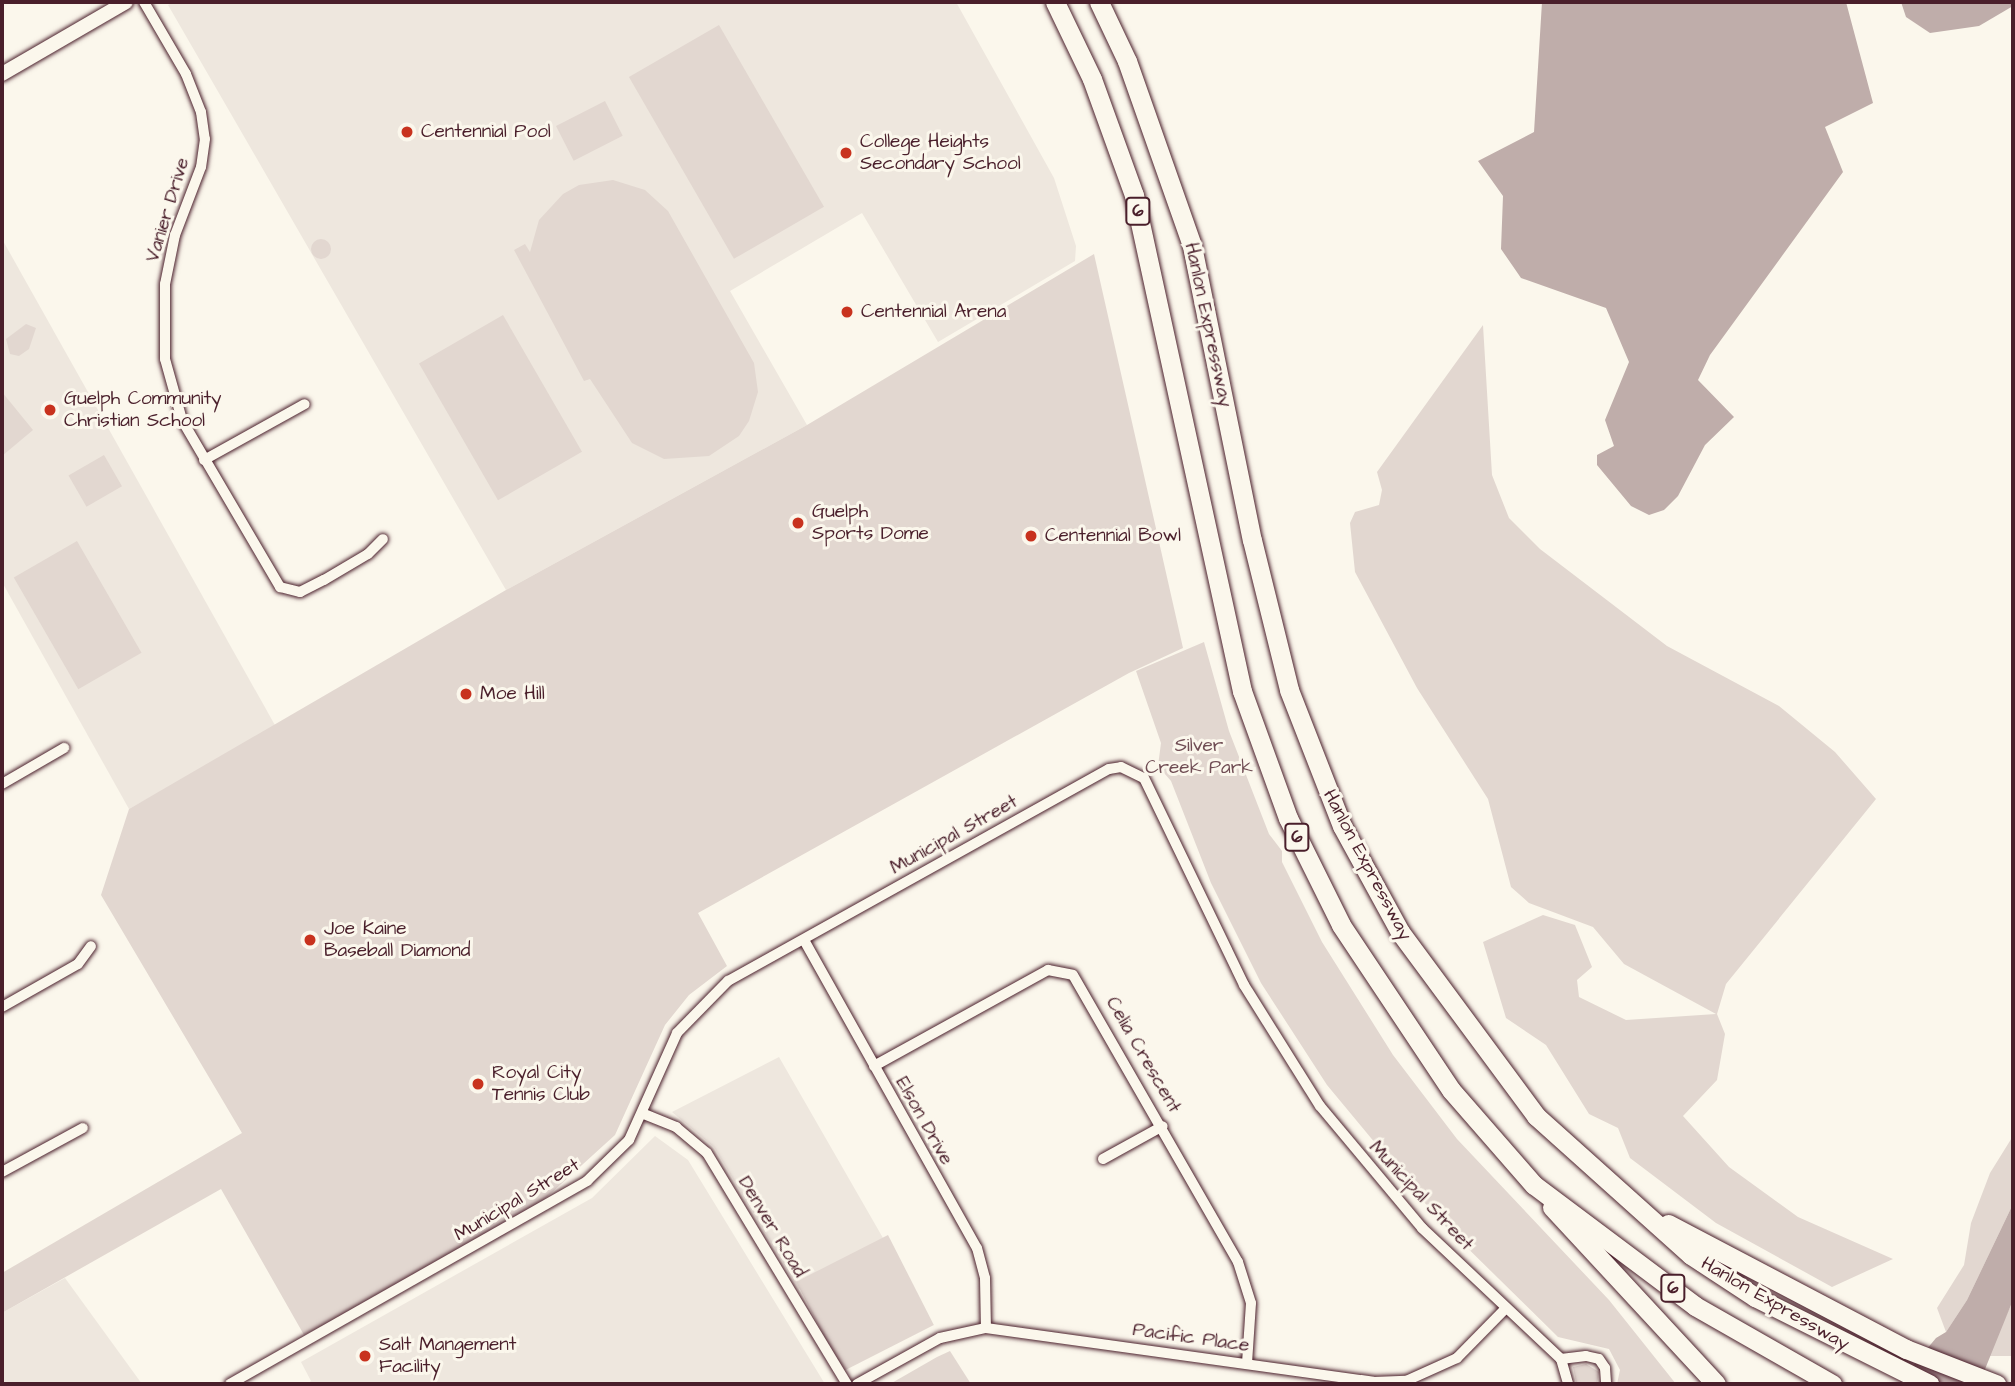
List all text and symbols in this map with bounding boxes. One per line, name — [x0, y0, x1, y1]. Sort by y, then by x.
place label: Centennial Pool — [421, 121, 551, 143]
marker: Centennial Pool — [399, 124, 415, 140]
place label: College Heights Secondary School — [860, 131, 1021, 175]
marker: College Heights Secondary School — [838, 145, 854, 161]
street label: Vanier Drive — [141, 155, 195, 265]
road number: 6 — [1124, 196, 1152, 226]
street label: Hanlon Expressway — [1179, 241, 1237, 409]
place label: Centennial Arena — [861, 301, 1006, 323]
marker: Centennial Arena — [839, 304, 855, 320]
place label: Guelph Community Christian School — [64, 388, 222, 432]
marker: Guelph Community Christian School — [42, 402, 58, 418]
place label: Guelph Sports Dome — [812, 501, 929, 545]
marker: Guelph Sports Dome — [790, 515, 806, 531]
place label: Centennial Bowl — [1045, 525, 1181, 547]
marker: Centennial Bowl — [1023, 528, 1039, 544]
place label: Moe Hill — [480, 683, 545, 705]
marker: Moe Hill — [458, 686, 474, 702]
park label: Silver Creek Park — [1145, 735, 1253, 779]
street label: Hanlon Expressway — [1318, 786, 1416, 944]
street label: Municipal Street — [886, 791, 1022, 879]
road number: 6 — [1283, 822, 1311, 852]
place label: Joe Kaine Baseball Diamond — [324, 918, 470, 962]
marker: Joe Kaine Baseball Diamond — [302, 932, 318, 948]
street label: Celia Crescent — [1101, 993, 1185, 1117]
place label: Royal City Tennis Club — [492, 1062, 590, 1106]
street label: Elson Drive — [890, 1073, 958, 1169]
marker: Royal City Tennis Club — [470, 1076, 486, 1092]
street label: Municipal Street — [1364, 1136, 1478, 1256]
street label: Municipal Street — [450, 1154, 584, 1246]
street label: Denver Road — [733, 1172, 811, 1282]
street label: Hanlon Expressway — [1697, 1252, 1853, 1356]
road number: 6 — [1659, 1274, 1687, 1302]
street label: Pacific Place — [1131, 1319, 1251, 1357]
place label: Salt Mangement Facility — [379, 1334, 516, 1378]
marker: Salt Mangement Facility — [357, 1348, 373, 1364]

